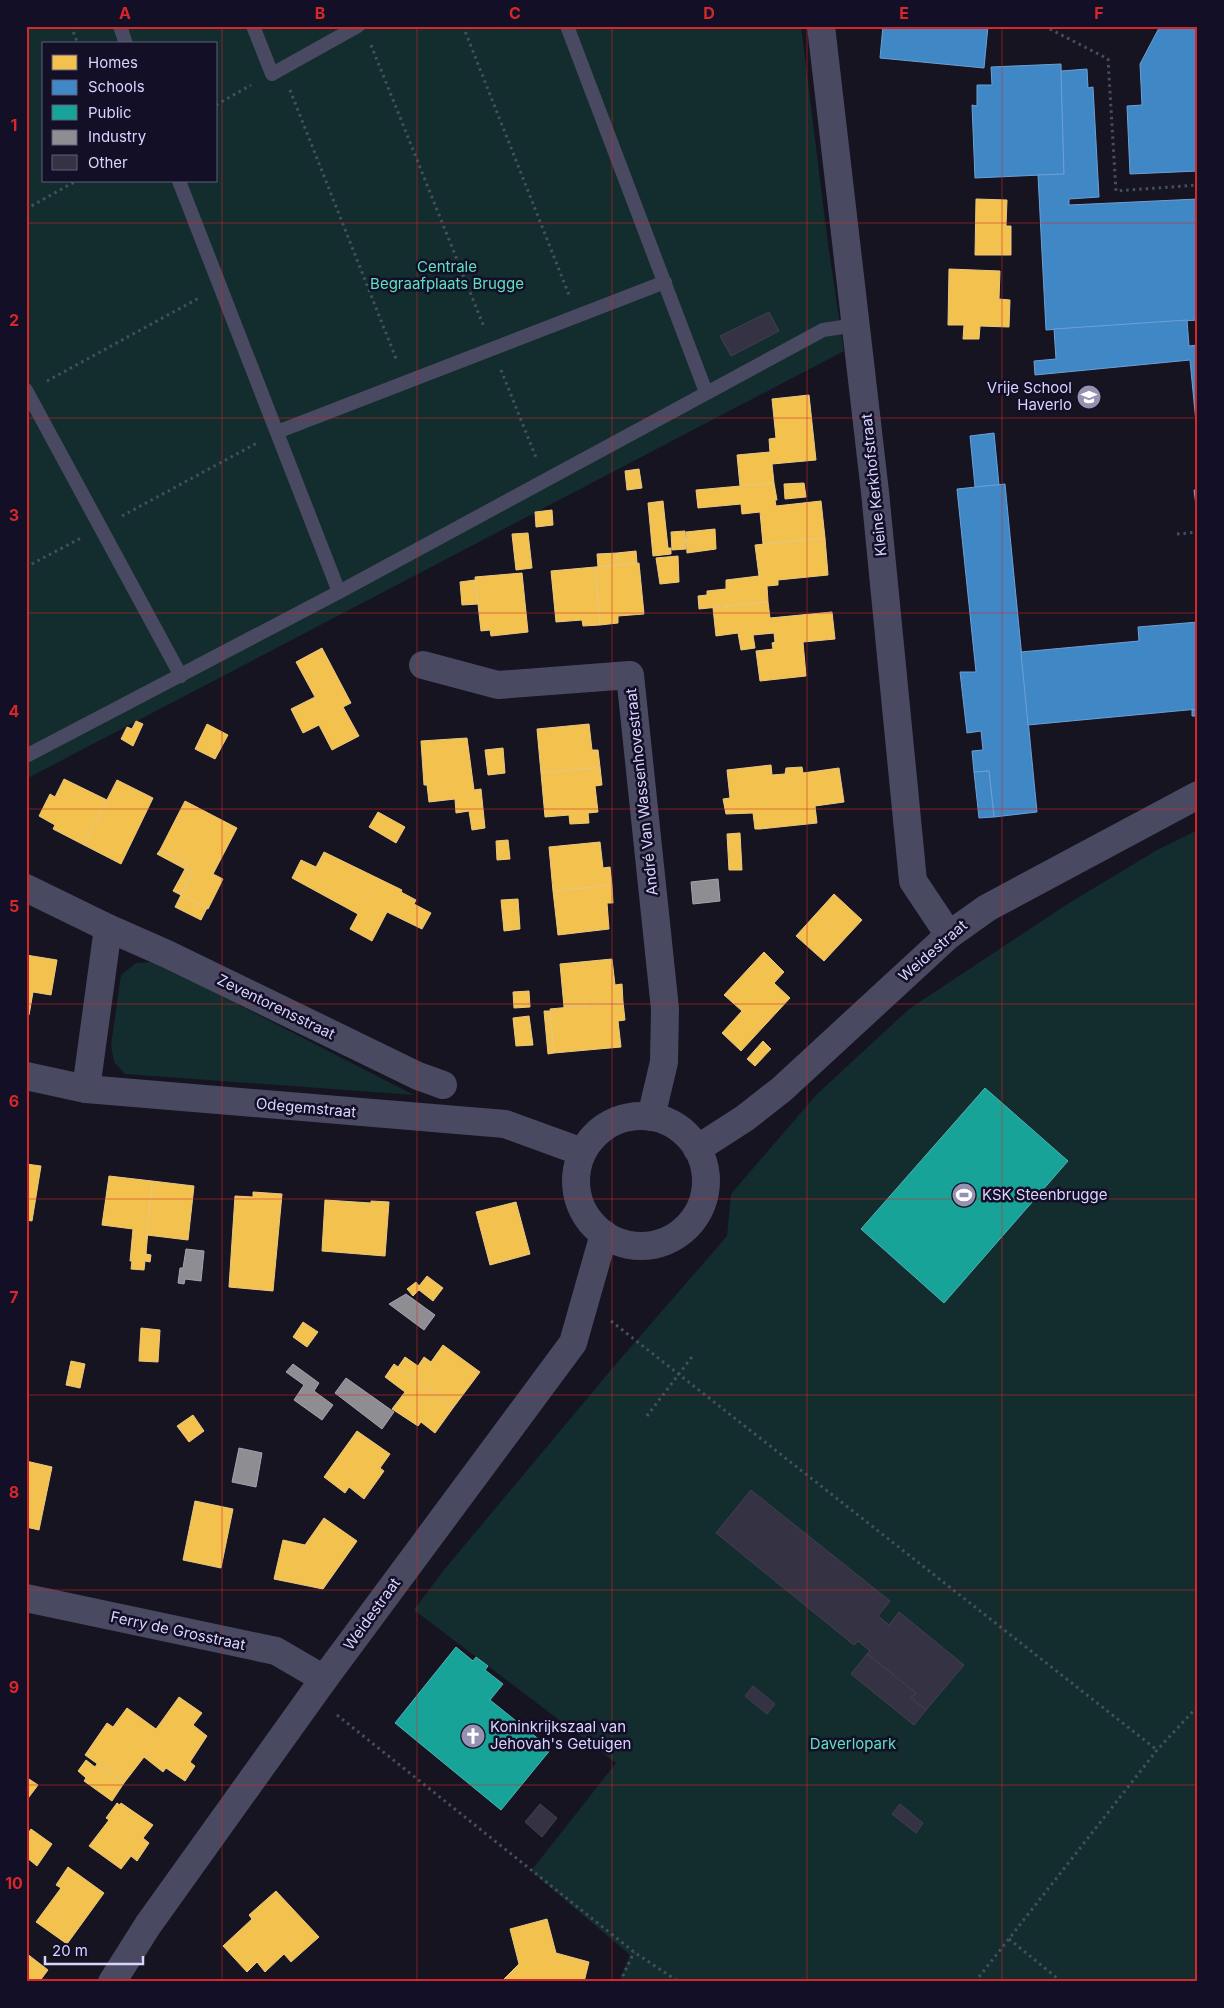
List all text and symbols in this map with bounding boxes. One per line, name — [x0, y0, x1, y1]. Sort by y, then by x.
text: A — [119, 3, 131, 23]
text: B — [315, 3, 325, 23]
text: C — [509, 3, 521, 23]
text: D — [703, 3, 715, 23]
text: E — [899, 3, 909, 23]
text: F — [1094, 3, 1104, 23]
legend — [42, 42, 218, 182]
text: Homes — [88, 53, 138, 72]
text: Schools — [88, 77, 145, 96]
text: Public — [88, 103, 131, 122]
text: 1 — [11, 115, 17, 135]
text: Industry — [88, 127, 147, 146]
text: Other — [88, 153, 128, 172]
park label: Centrale Begraafplaats Brugge — [370, 257, 524, 293]
text: 2 — [9, 310, 19, 330]
place label: Vrije School Haverlo — [987, 378, 1072, 414]
school or university icon: Vrije School Haverlo — [1076, 384, 1102, 410]
street label: Kleine Kerkhofstraat — [857, 413, 890, 557]
text: 3 — [9, 505, 19, 525]
street label: André Van Wassenhovestraat — [621, 687, 662, 897]
text: 4 — [9, 701, 20, 721]
text: 5 — [9, 896, 19, 916]
street label: Weidestraat — [895, 916, 971, 986]
street label: Zeventorensstraat — [214, 970, 338, 1043]
text: 6 — [9, 1091, 19, 1111]
street label: Odegemstraat — [255, 1094, 357, 1121]
sports icon: KSK Steenbrugge — [951, 1182, 977, 1208]
place label: KSK Steenbrugge — [982, 1185, 1107, 1204]
text: 7 — [9, 1287, 19, 1307]
text: 8 — [9, 1482, 19, 1502]
street label: Weidestraat — [339, 1574, 404, 1653]
street label: Ferry de Grosstraat — [109, 1607, 247, 1654]
text: 9 — [9, 1677, 19, 1697]
place label: Koninkrijkszaal van Jehovah's Getuigen — [490, 1717, 631, 1753]
church icon: Koninkrijkszaal van Jehovah's Getuigen — [460, 1723, 486, 1749]
park label: Daverlopark — [810, 1734, 897, 1753]
text: 10 — [5, 1873, 23, 1893]
scale bar — [45, 1933, 142, 1965]
text: 20 m — [52, 1941, 88, 1960]

